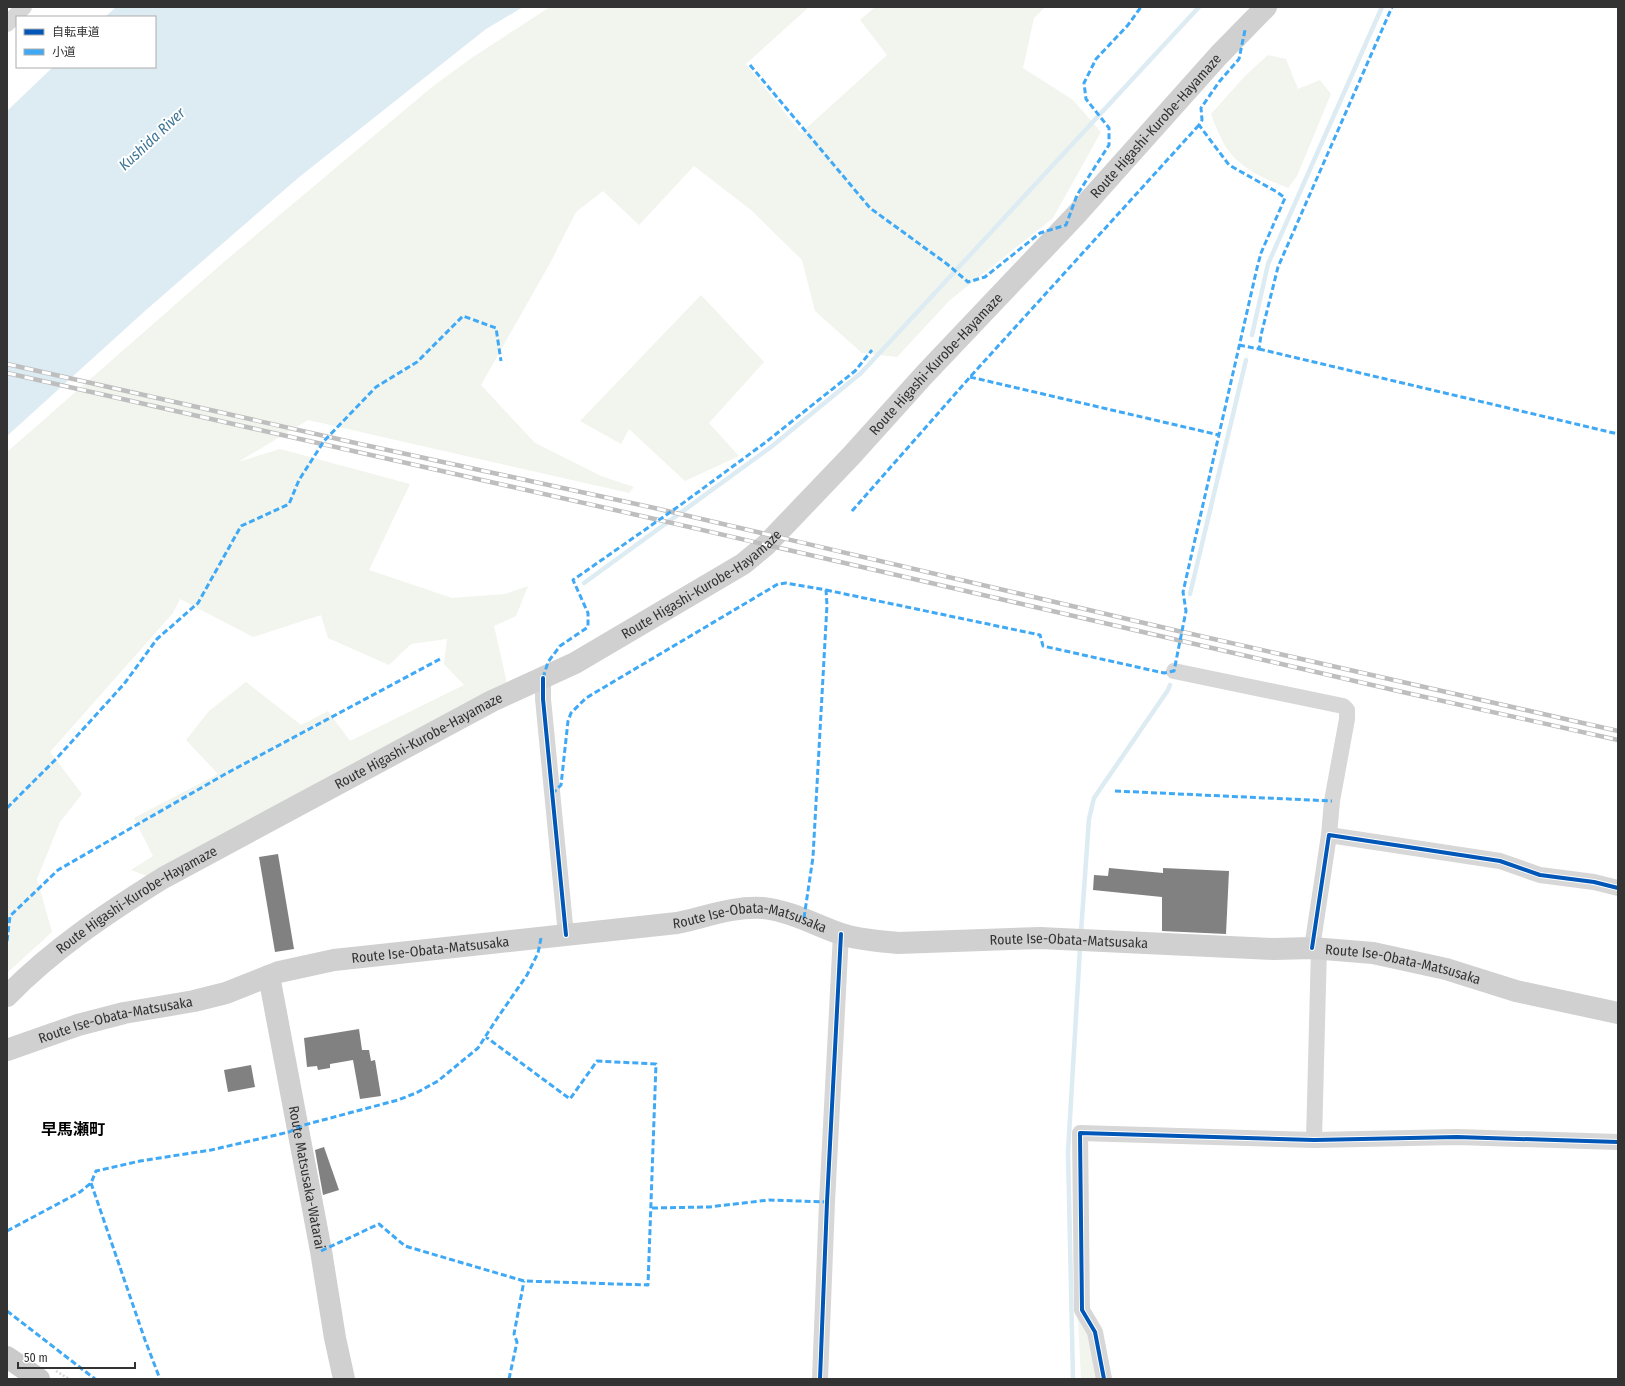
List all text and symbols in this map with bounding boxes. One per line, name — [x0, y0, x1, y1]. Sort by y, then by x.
legend — [16, 16, 156, 68]
text: 自転車道 — [52, 25, 100, 39]
text: 小道 — [52, 45, 76, 59]
street label: Route Higashi-Kurobe-Hayamaze — [1087, 50, 1225, 202]
water label: Kushida River — [115, 103, 189, 174]
street label: Route Higashi-Kurobe-Hayamaze — [866, 289, 1006, 439]
street label: Route Higashi-Kurobe-Hayamaze — [618, 526, 785, 642]
street label: Route Higashi-Kurobe-Hayamaze — [332, 689, 505, 793]
street label: Route Higashi-Kurobe-Hayamaze — [52, 842, 220, 957]
street label: Route Ise-Obata-Matsusaka — [672, 899, 829, 936]
street label: Route Ise-Obata-Matsusaka — [989, 929, 1149, 952]
street label: Route Ise-Obata-Matsusaka — [351, 933, 510, 967]
street label: Route Ise-Obata-Matsusaka — [1325, 941, 1483, 988]
street label: Route Ise-Obata-Matsusaka — [36, 993, 194, 1047]
street label: Route Matsusaka-Watarai — [285, 1104, 329, 1251]
district label: 早馬瀬町 — [41, 1120, 105, 1139]
scale bar — [18, 1344, 135, 1370]
text: 50 m — [24, 1351, 48, 1365]

